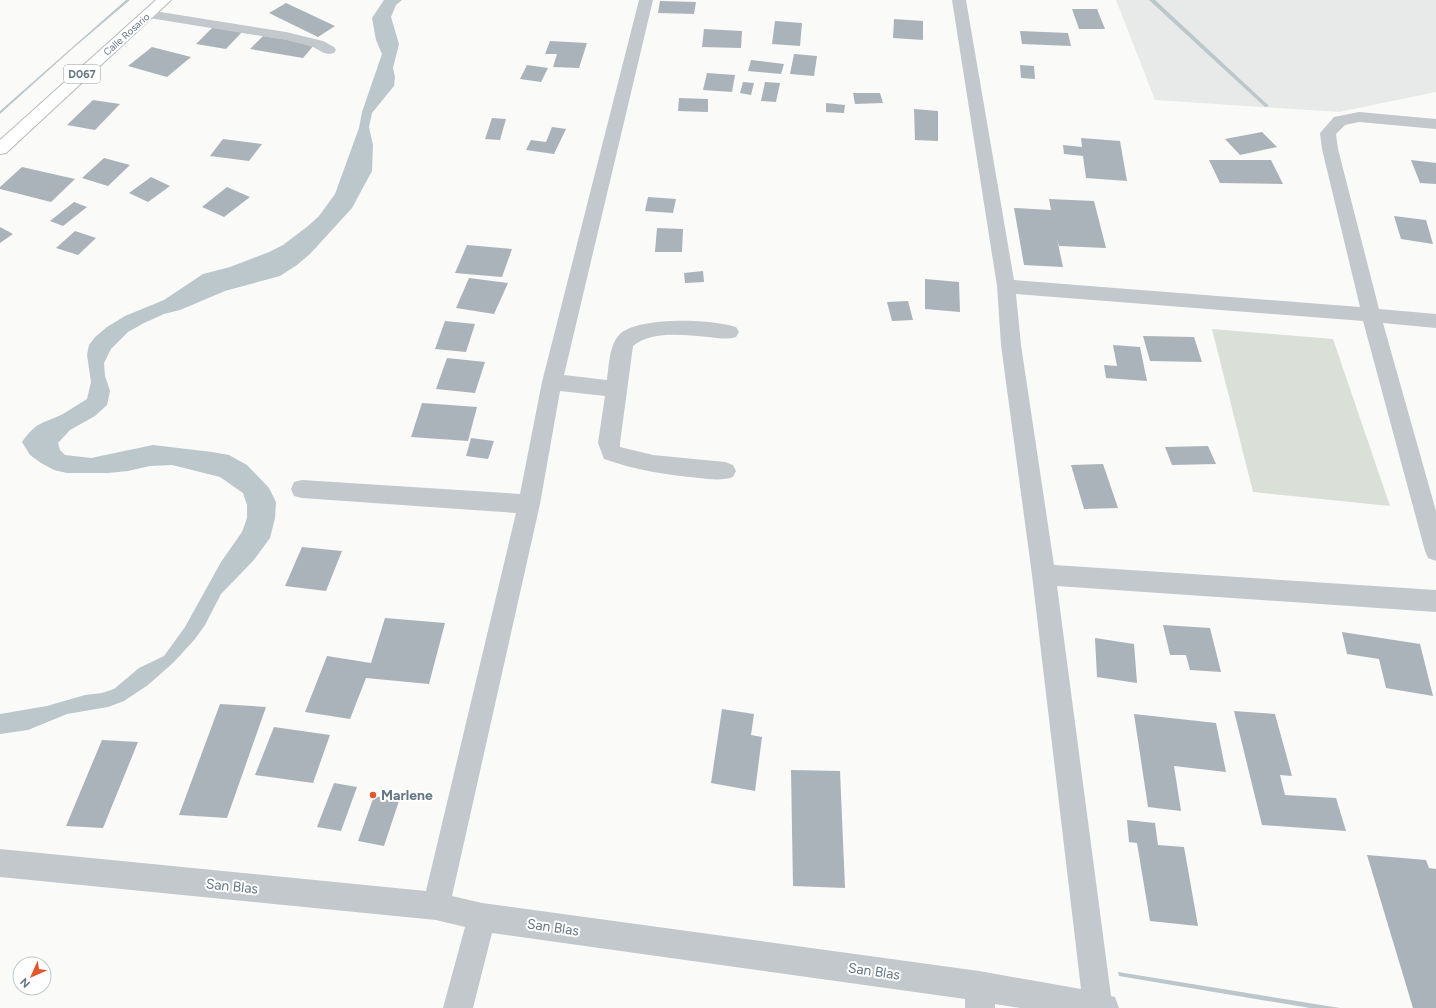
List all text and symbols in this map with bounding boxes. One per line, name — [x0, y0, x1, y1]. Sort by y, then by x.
street label: Calle Rosario — [100, 10, 152, 59]
road number: D067 — [64, 65, 100, 83]
place label: Marlene — [381, 787, 433, 804]
marker: Marlene — [368, 790, 378, 800]
street label: San Blas — [205, 875, 259, 898]
street label: San Blas — [526, 915, 580, 940]
north arrow — [12, 956, 52, 996]
street label: San Blas — [847, 959, 901, 984]
text: N — [18, 975, 33, 990]

